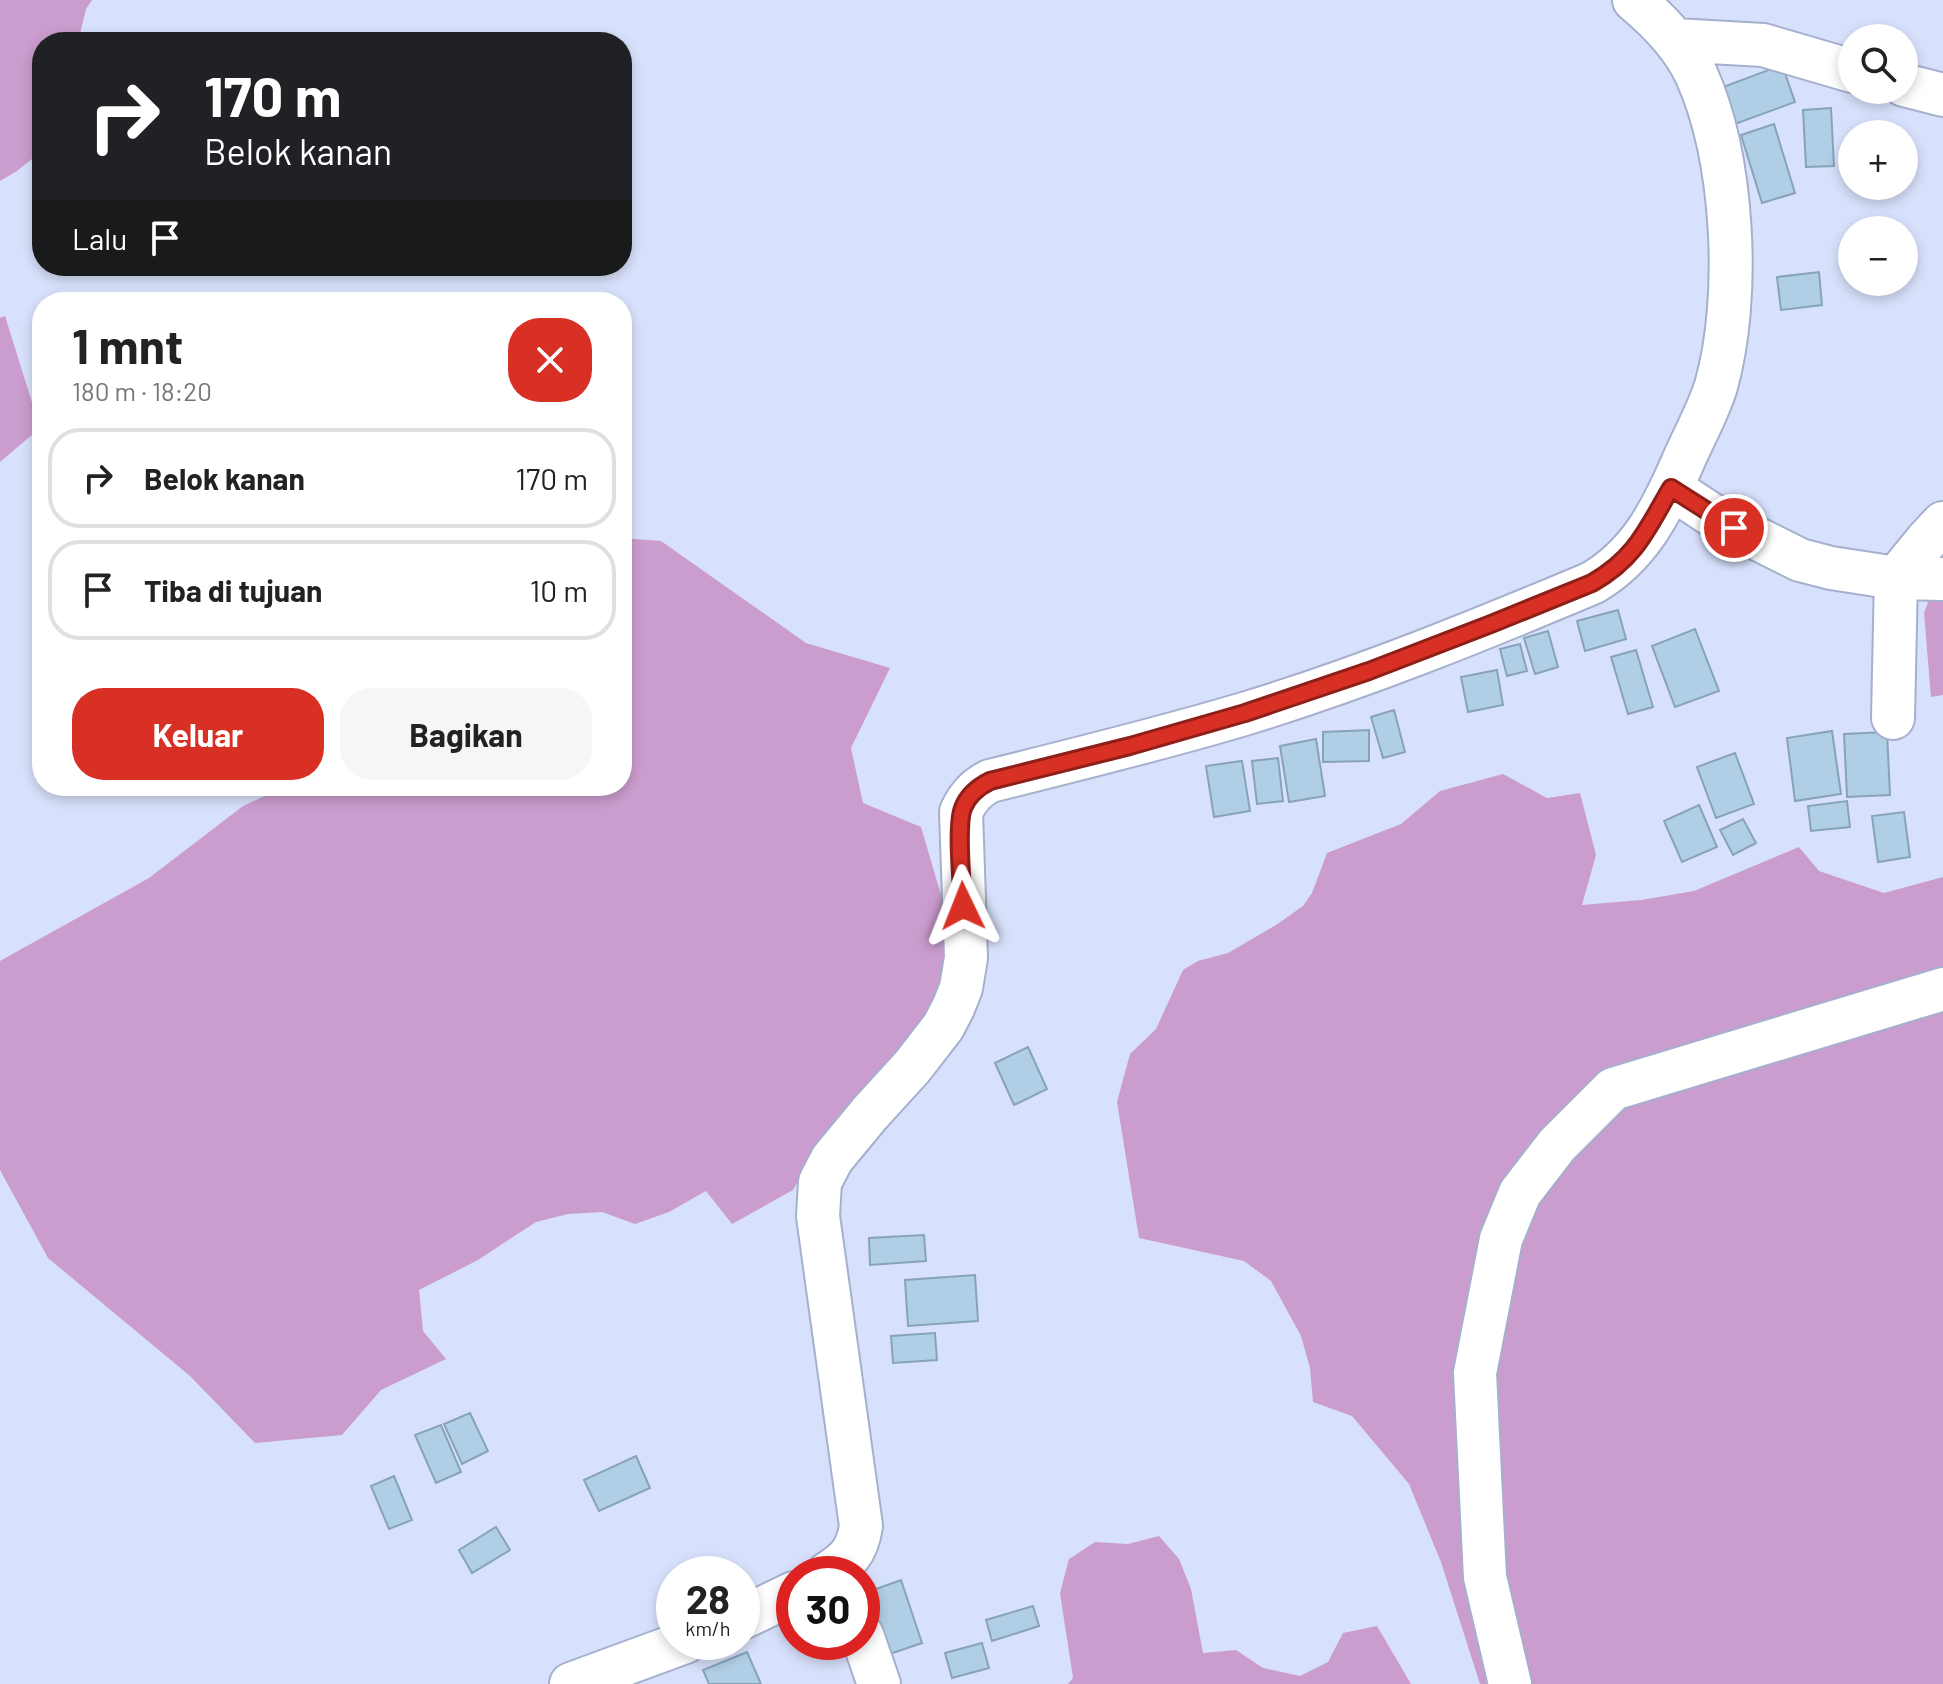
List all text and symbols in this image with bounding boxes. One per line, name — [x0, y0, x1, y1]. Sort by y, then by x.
map controls — [1838, 24, 1918, 296]
button: search — [1838, 24, 1918, 104]
text: 170 m — [204, 61, 341, 128]
icon: right — [72, 64, 176, 168]
button: + — [1838, 120, 1918, 200]
text: Belok kanan — [204, 129, 392, 172]
icon: arrive — [143, 216, 187, 260]
button: − — [1838, 216, 1918, 296]
text: Lalu — [72, 220, 127, 256]
text: 1 mnt — [72, 316, 183, 374]
button: close — [508, 318, 592, 402]
text: 180 m · 18:20 — [72, 375, 212, 406]
icon: right — [76, 456, 120, 500]
text: Belok kanan — [144, 460, 305, 496]
text: 170 m — [516, 460, 588, 496]
pin — [1700, 494, 1768, 562]
icon: arrive — [1712, 506, 1756, 550]
icon: arrive — [76, 568, 120, 612]
text: Tiba di tujuan — [144, 572, 322, 608]
text: 10 m — [530, 572, 588, 608]
button: Keluar — [72, 688, 324, 780]
button: Bagikan — [340, 688, 592, 780]
position arrow — [921, 864, 1005, 948]
speed limit sign: 30 — [776, 1556, 880, 1660]
text: 28 — [686, 1574, 730, 1622]
text: km/h — [685, 1616, 731, 1640]

